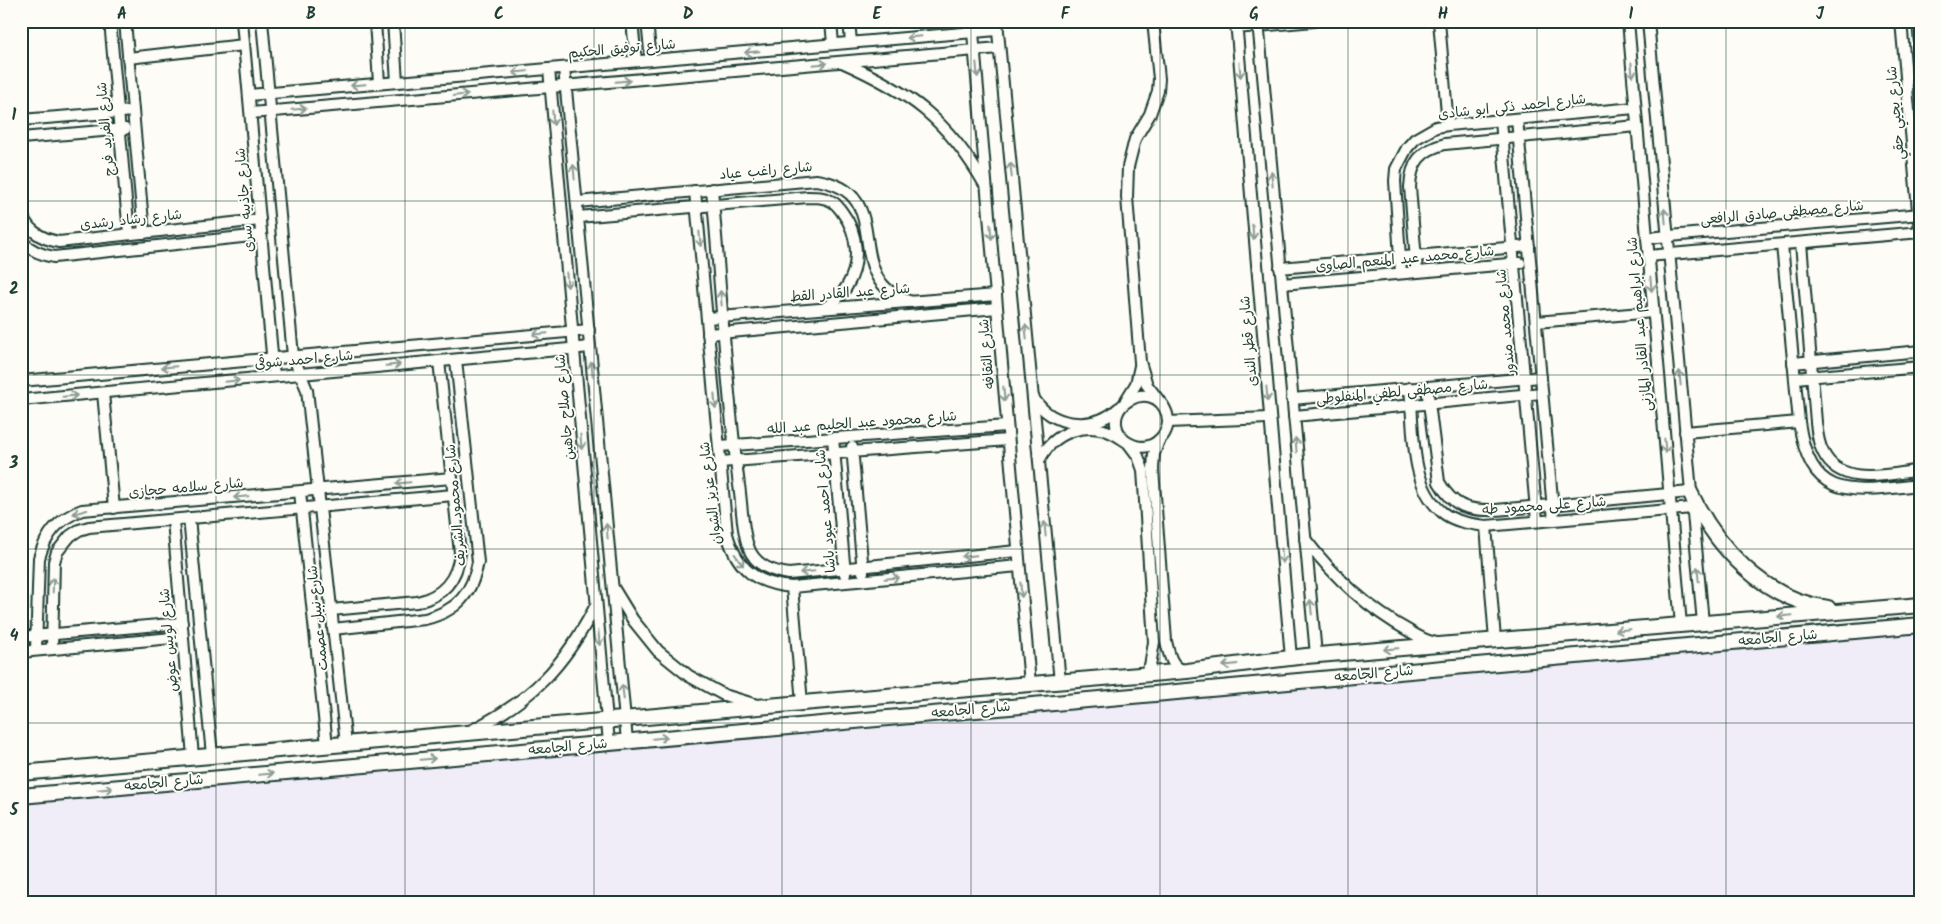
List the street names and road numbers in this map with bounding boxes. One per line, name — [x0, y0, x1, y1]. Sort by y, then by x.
street label: شارع توفيق الحكيم — [567, 33, 677, 65]
street label: شارع يحيي حقي — [1881, 65, 1912, 161]
street label: شارع الفريد فرج — [91, 81, 121, 177]
street label: شارع احمد ذكى ابو شادى — [1437, 88, 1587, 126]
street label: شارع جاذبيه سرى — [229, 147, 261, 253]
street label: شارع راغب عياد — [718, 156, 814, 186]
street label: شارع مصطفى صادق الرافعى — [1699, 195, 1865, 231]
street label: شارع رشاد رشدى — [79, 204, 183, 236]
street label: شارع ابراهيم عبد القادر المازنى — [1621, 236, 1659, 412]
street label: شارع محمد عبد المنعم الصاوى — [1315, 240, 1495, 278]
street label: شارع محمد مندور — [1490, 268, 1522, 377]
street label: شارع عبد القادر القط — [789, 278, 911, 308]
street label: شارع قطر الندى — [1234, 295, 1264, 387]
street label: شارع الثقافه — [973, 318, 1001, 390]
street label: شارع احمد شوقى — [254, 345, 354, 375]
street label: شارع صلاح جاهين — [549, 353, 581, 461]
street label: شارع مصطفى لطفي المنفلوطى — [1315, 374, 1489, 411]
street label: شارع محمود عبد الحليم عبد الله — [766, 405, 958, 441]
street label: شارع عزيز الشوان — [694, 440, 728, 546]
street label: شارع محمود الشريف — [440, 443, 472, 567]
street label: شارع احمد عبود باشا — [810, 448, 842, 574]
street label: شارع سلامه حجازى — [128, 472, 244, 504]
street label: شارع على محمود طه — [1481, 491, 1607, 521]
street label: شارع نبيل عصمت — [302, 564, 334, 672]
street label: شارع لويس عوض — [154, 587, 184, 693]
street label: شارع الجامعه — [1738, 624, 1818, 652]
street label: شارع الجامعه — [1334, 660, 1414, 688]
street label: شارع الجامعه — [931, 696, 1011, 724]
street label: شارع الجامعه — [528, 733, 608, 761]
street label: شارع الجامعه — [124, 769, 204, 797]

